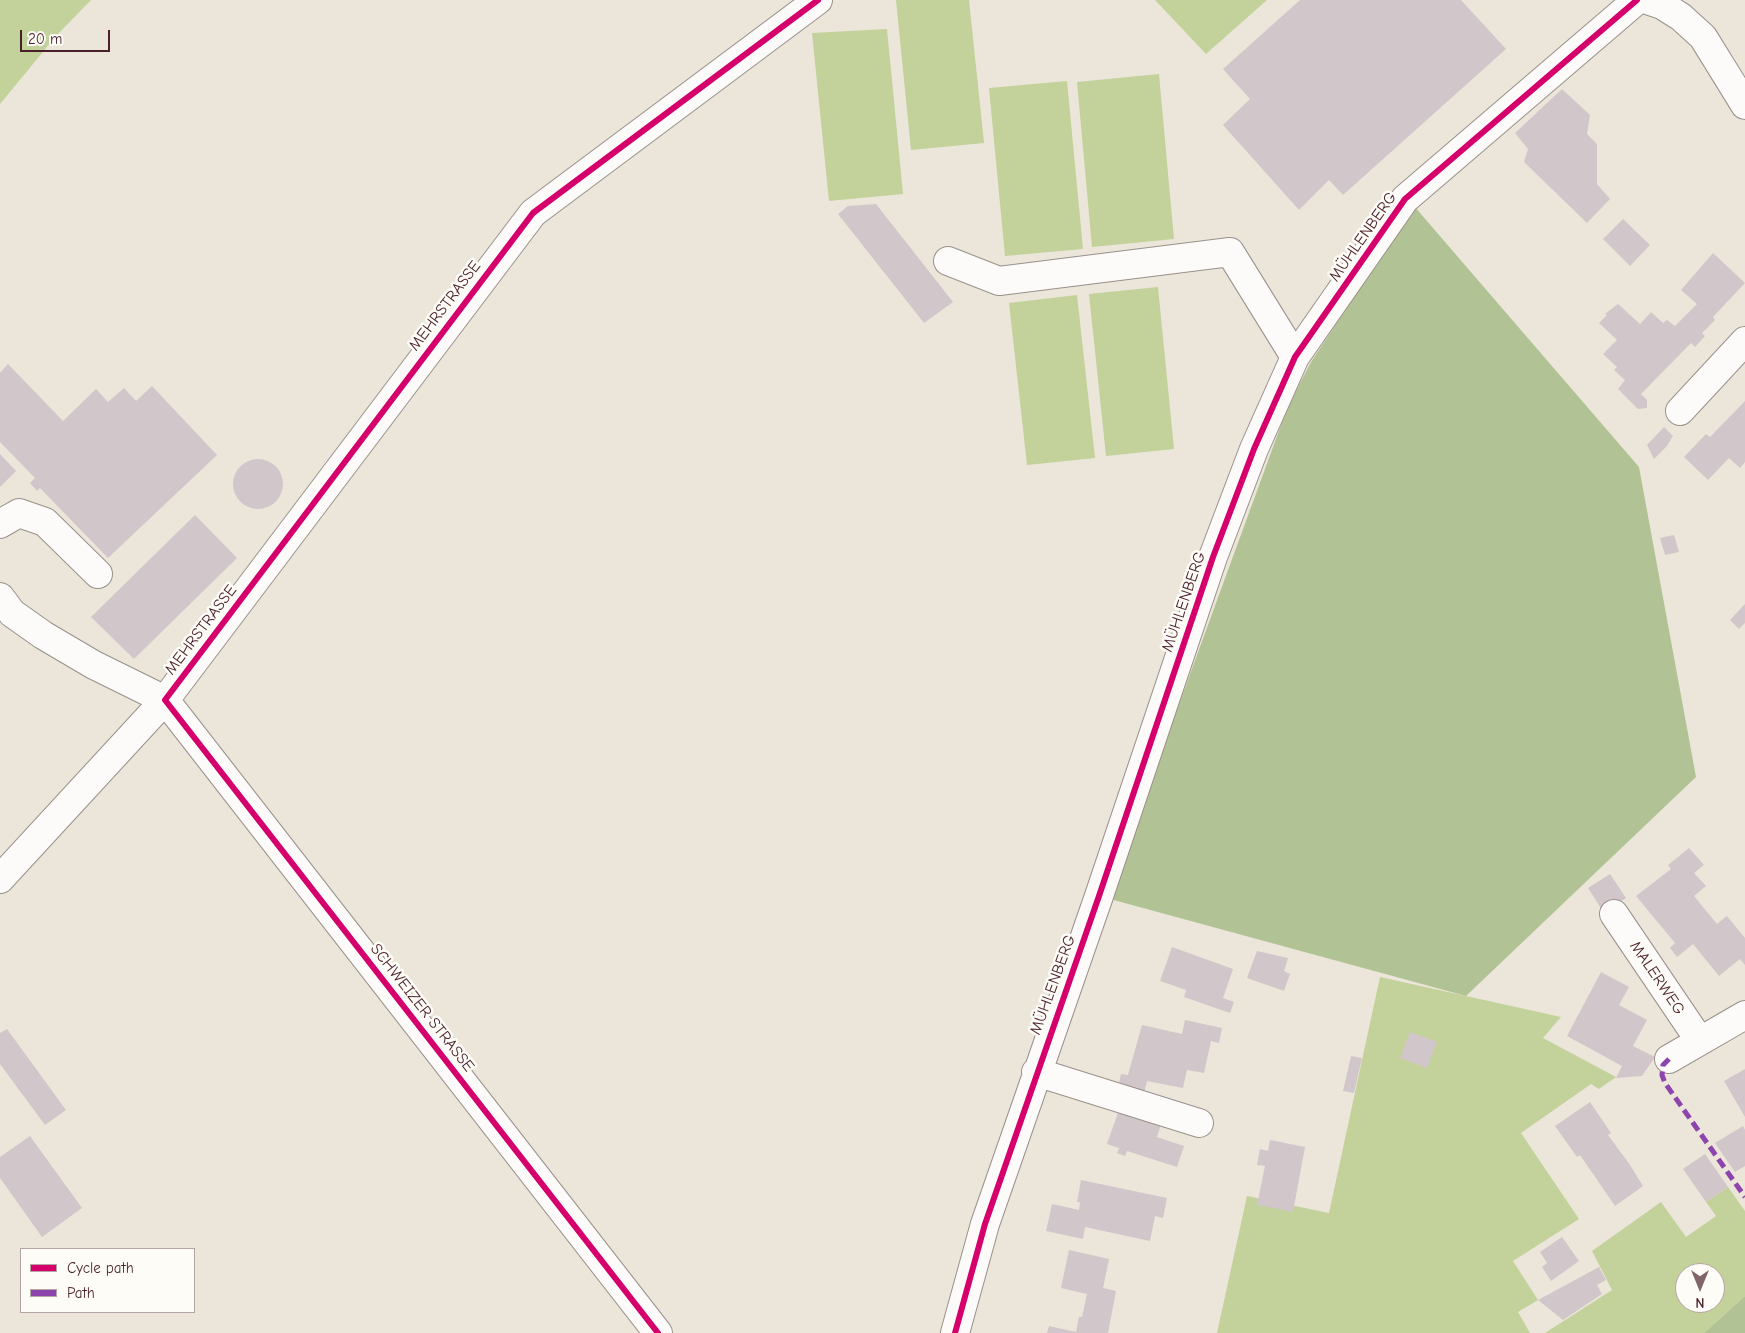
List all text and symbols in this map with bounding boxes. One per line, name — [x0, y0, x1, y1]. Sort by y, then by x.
scale bar — [22, 20, 112, 52]
text: 20 m — [28, 30, 62, 48]
street label: MÜHLENBERG — [1325, 189, 1401, 285]
street label: MEHRSTRASSE — [405, 257, 485, 355]
street label: MÜHLENBERG — [1158, 549, 1210, 655]
street label: MEHRSTRASSE — [161, 581, 241, 679]
street label: MÜHLENBERG — [1026, 933, 1080, 1037]
street label: MALERWEG — [1625, 938, 1689, 1018]
street label: SCHWEIZER STRASSE — [366, 940, 478, 1076]
legend — [20, 1248, 195, 1313]
text: Cycle path — [67, 1259, 134, 1277]
north arrow — [1675, 1263, 1725, 1313]
text: Path — [67, 1284, 95, 1302]
text: N — [1695, 1294, 1705, 1311]

